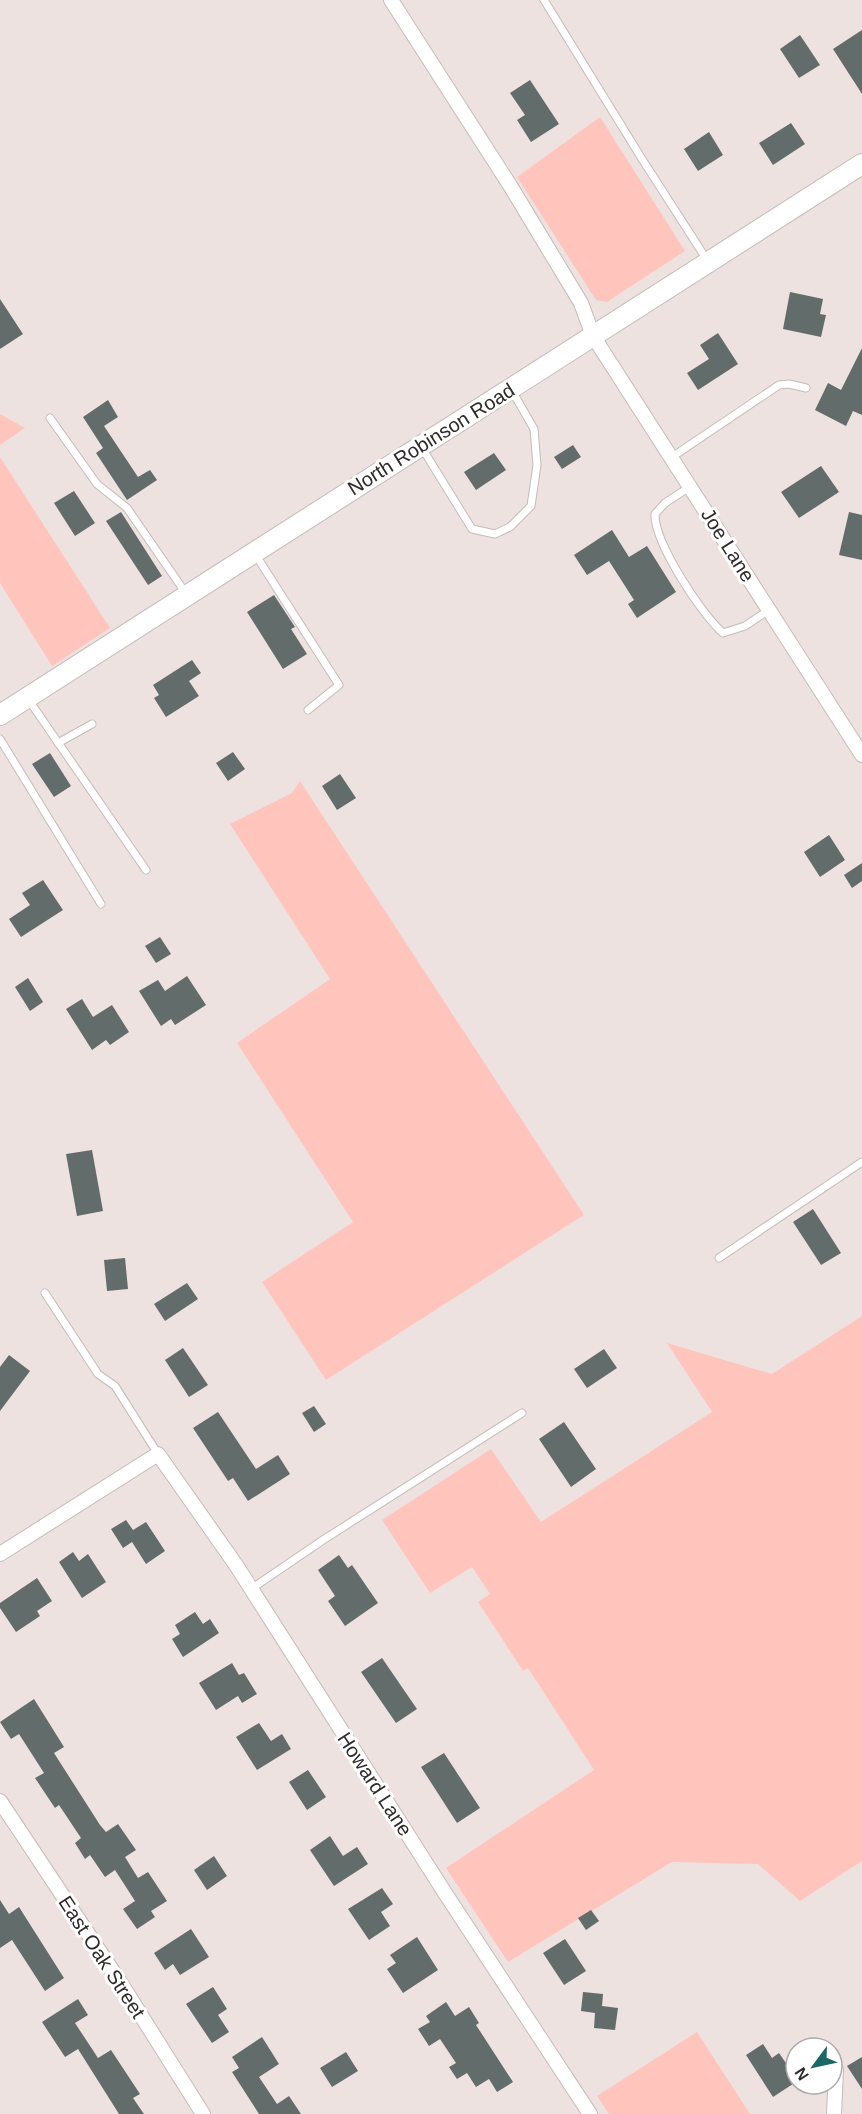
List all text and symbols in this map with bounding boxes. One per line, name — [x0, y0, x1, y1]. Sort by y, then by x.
street label: North Robinson Road — [344, 379, 518, 499]
street label: Joe Lane — [697, 504, 759, 586]
street label: Howard Lane — [333, 1728, 417, 1840]
street label: East Oak Street — [54, 1892, 150, 2023]
north arrow — [784, 2036, 844, 2096]
text: N — [792, 2064, 812, 2083]

